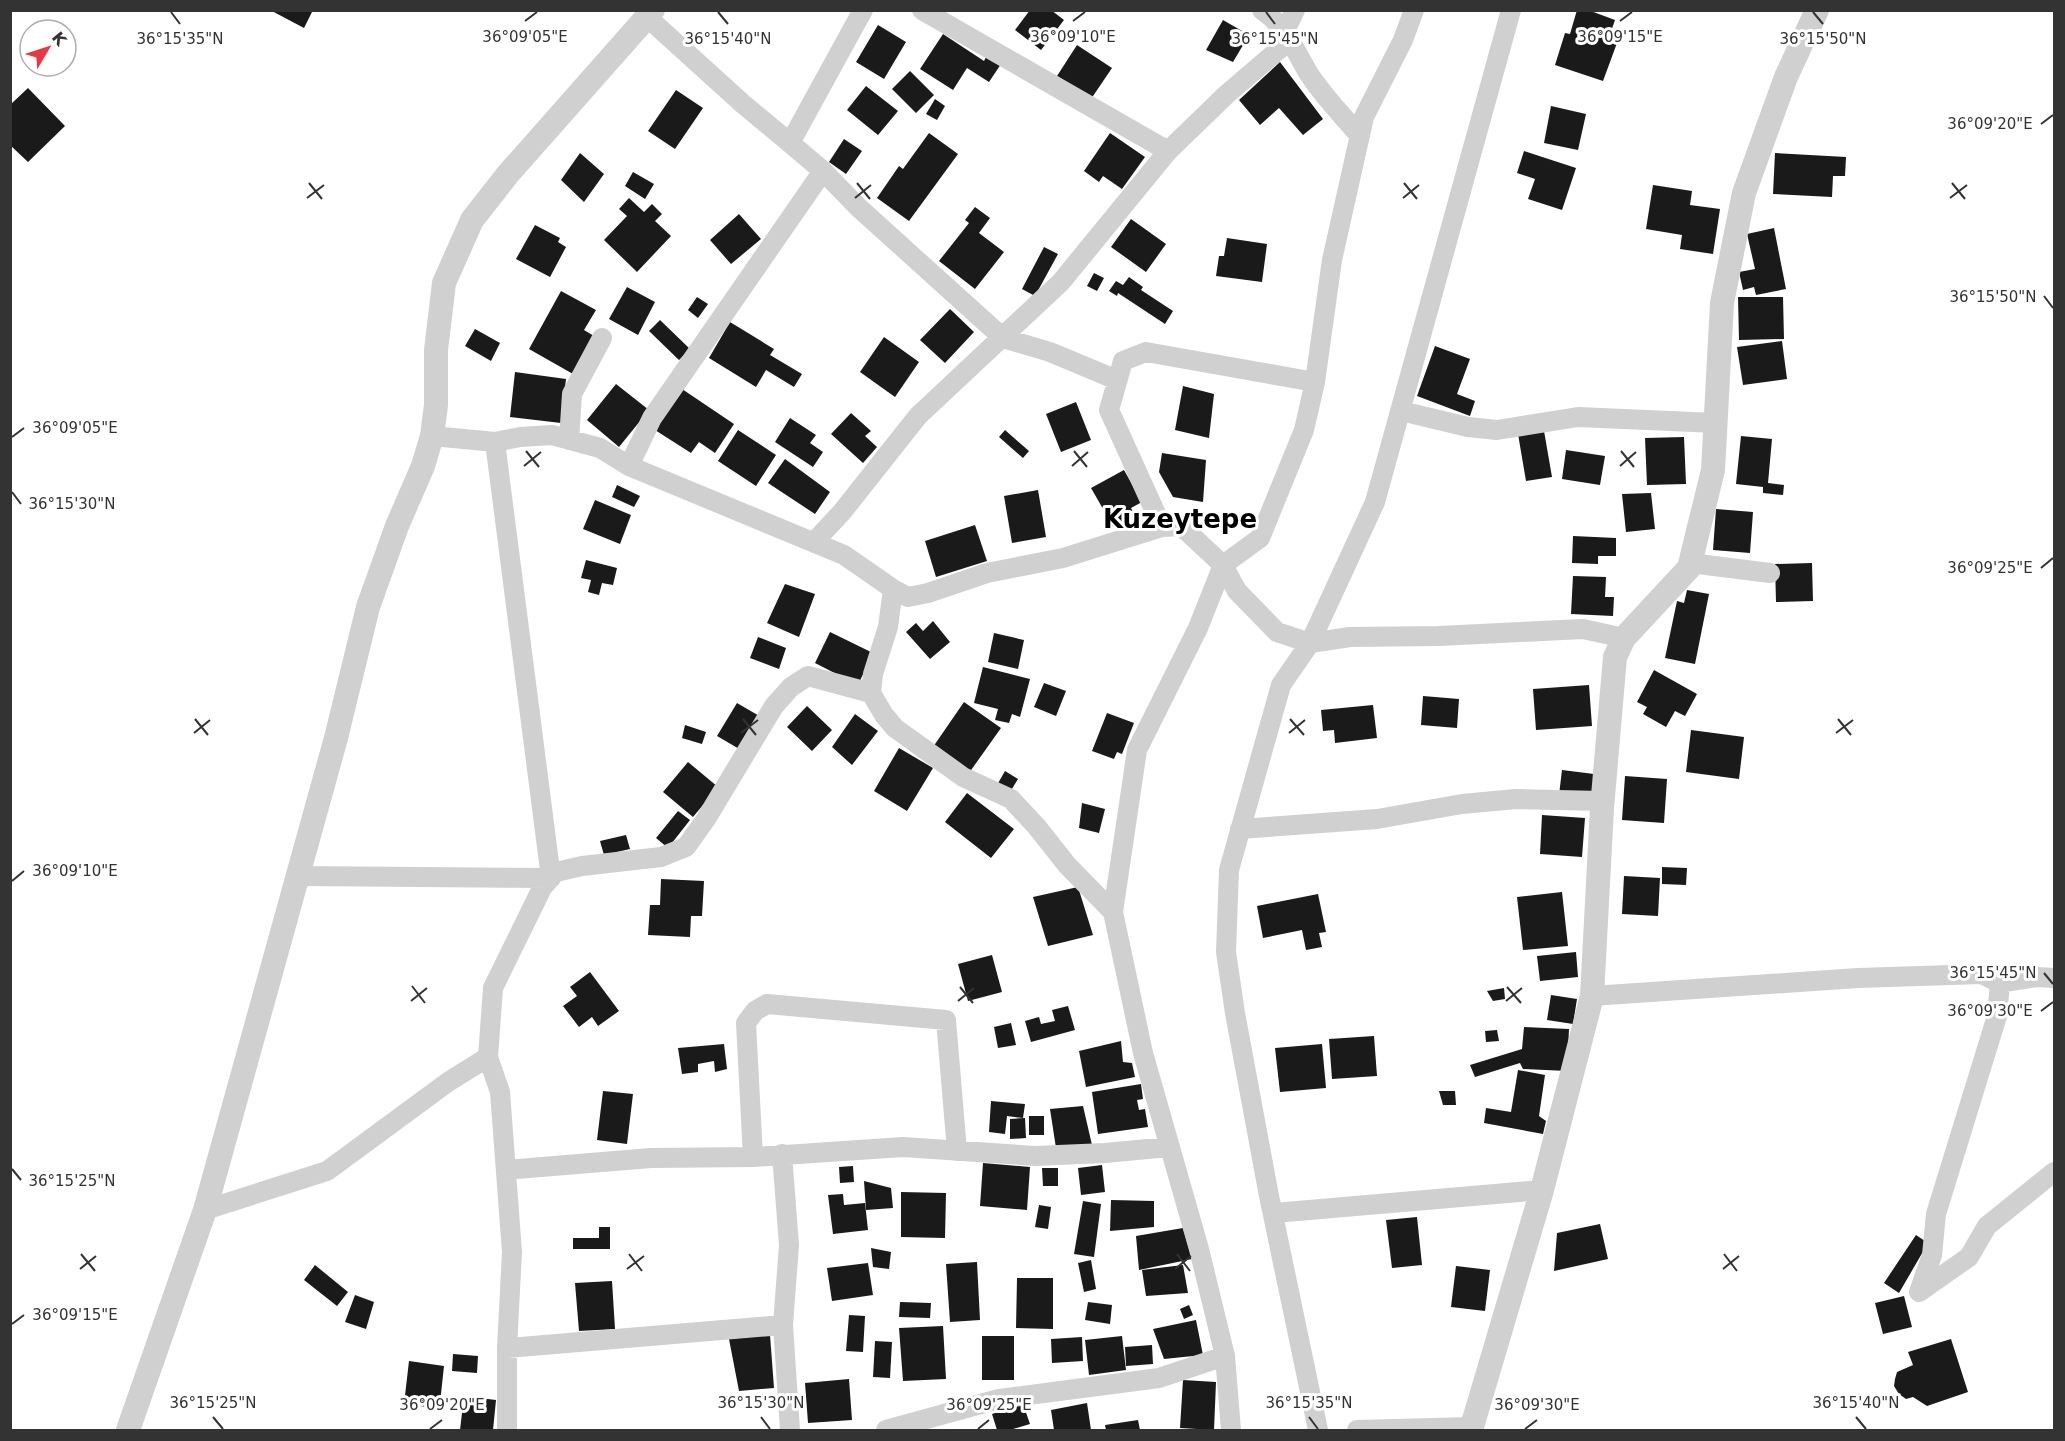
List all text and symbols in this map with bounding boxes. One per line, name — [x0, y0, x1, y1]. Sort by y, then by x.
north arrow — [18, 18, 78, 78]
text: K — [48, 28, 71, 50]
text: 36°09'05"E — [482, 28, 568, 46]
text: 36°09'10"E — [1030, 28, 1116, 46]
text: 36°09'15"E — [1577, 28, 1663, 46]
text: 36°15'35"N — [136, 30, 224, 48]
text: 36°15'40"N — [684, 30, 772, 48]
text: 36°15'45"N — [1231, 30, 1319, 48]
text: 36°15'50"N — [1779, 30, 1867, 48]
text: 36°09'20"E — [1947, 115, 2033, 133]
text: 36°15'50"N — [1949, 288, 2037, 306]
text: 36°09'05"E — [32, 419, 118, 437]
text: 36°15'30"N — [28, 495, 116, 513]
district label: Kuzeytepe — [1103, 504, 1257, 534]
text: 36°09'25"E — [1947, 559, 2033, 577]
text: 36°09'10"E — [32, 862, 118, 880]
text: 36°15'45"N — [1949, 964, 2037, 982]
text: 36°09'30"E — [1947, 1002, 2033, 1020]
text: 36°15'25"N — [28, 1172, 116, 1190]
text: 36°09'15"E — [32, 1306, 118, 1324]
text: 36°15'25"N — [169, 1394, 257, 1412]
text: 36°15'30"N — [717, 1394, 805, 1412]
text: 36°15'35"N — [1265, 1394, 1353, 1412]
text: 36°15'40"N — [1812, 1394, 1900, 1412]
text: 36°09'20"E — [399, 1396, 485, 1414]
text: 36°09'25"E — [946, 1396, 1032, 1414]
text: 36°09'30"E — [1494, 1396, 1580, 1414]

